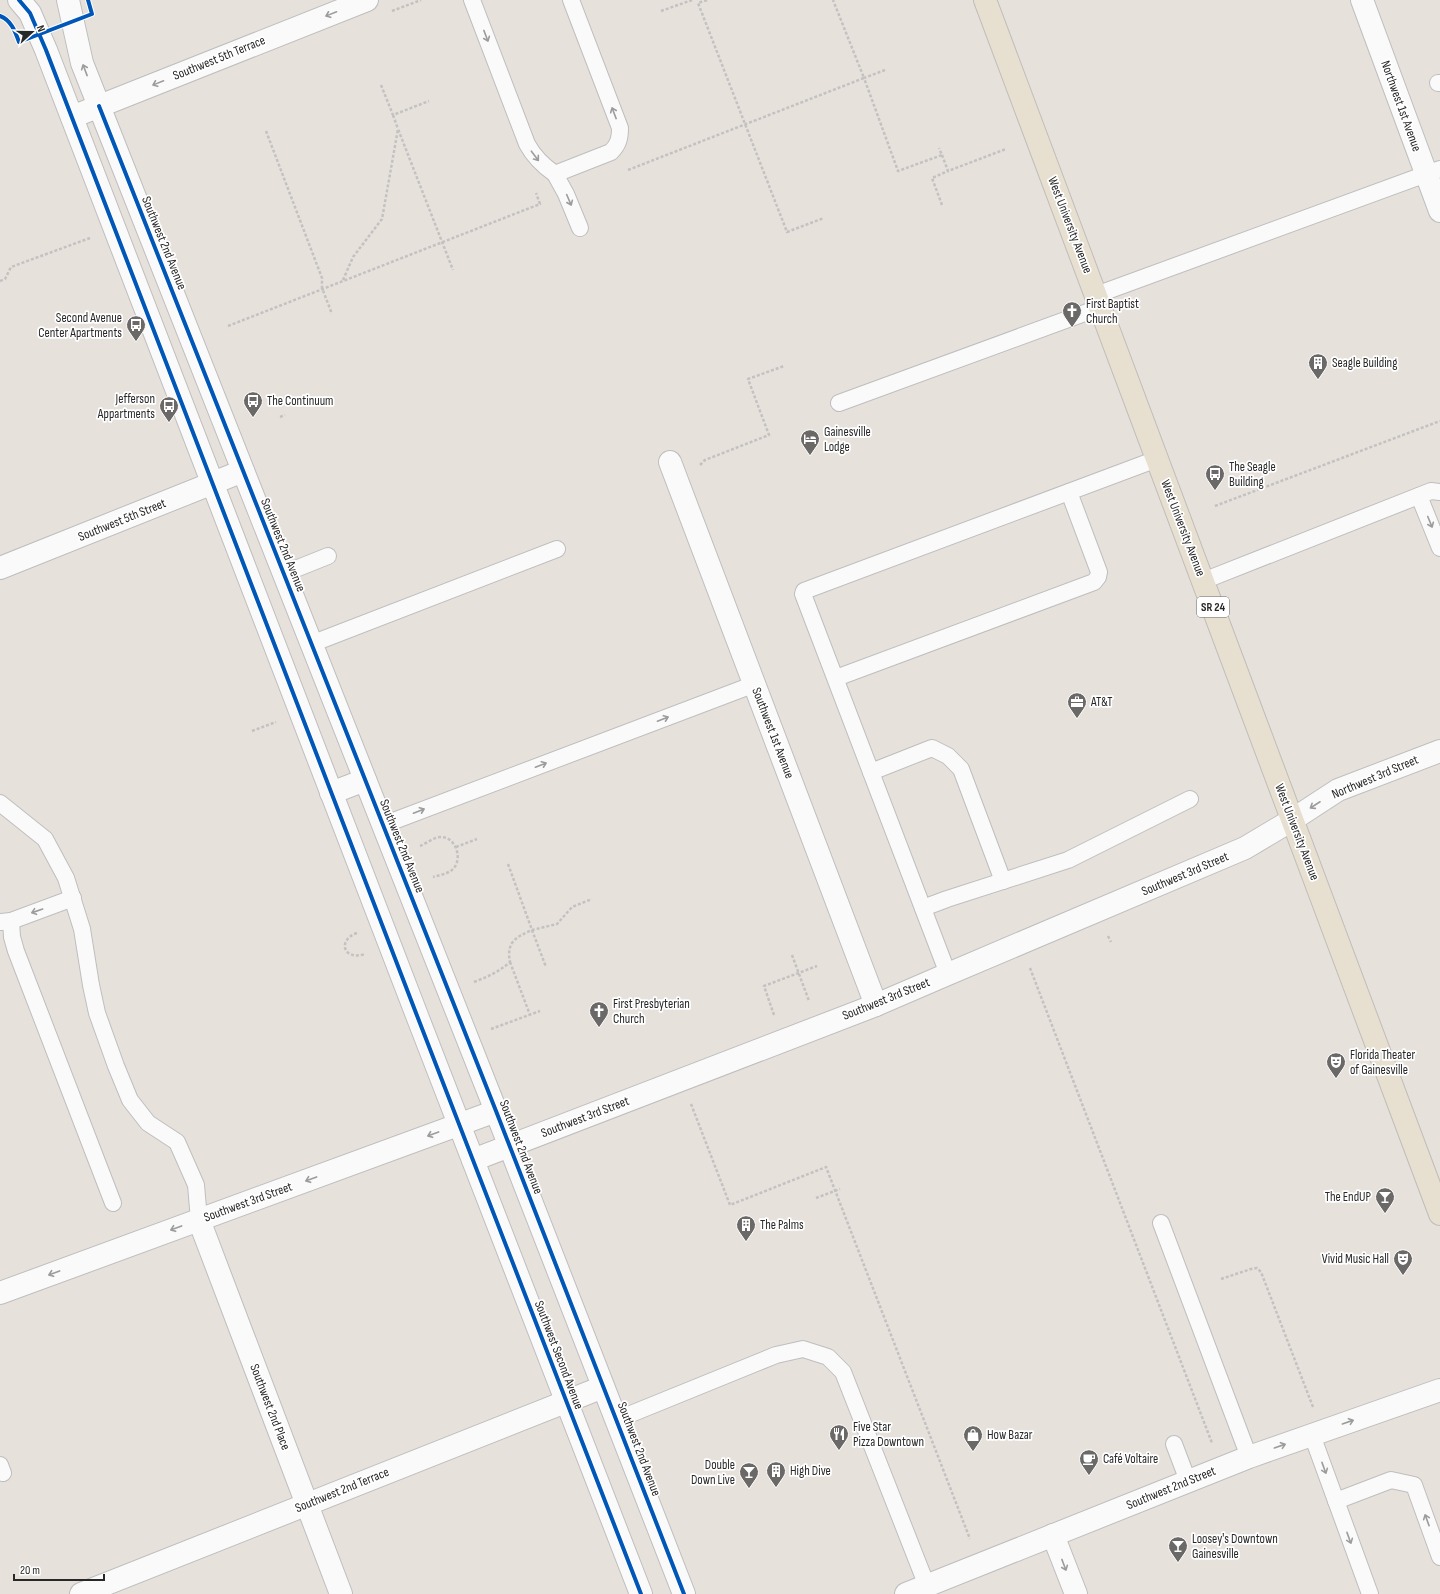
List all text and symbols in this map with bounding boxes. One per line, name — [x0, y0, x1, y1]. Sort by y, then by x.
one-way arrow — [325, 11, 337, 19]
north arrow — [12, 12, 52, 52]
text: N — [34, 24, 48, 34]
one-way arrow — [482, 30, 490, 42]
street label: Southwest 5th Terrace — [170, 32, 268, 84]
street label: Northwest 1st Avenue — [1377, 58, 1425, 154]
one-way arrow — [80, 64, 88, 76]
one-way arrow — [152, 79, 164, 87]
one-way arrow — [610, 107, 618, 119]
one-way arrow — [531, 151, 539, 162]
street label: West University Avenue — [1044, 174, 1096, 276]
one-way arrow — [566, 193, 573, 205]
street label: Southwest 2nd Avenue — [138, 194, 190, 292]
place label: First Baptist Church — [1086, 296, 1139, 327]
church icon: First Baptist Church — [1061, 300, 1083, 328]
place label: Second Avenue Center Apartments — [38, 310, 122, 341]
bus stop icon: Second Avenue Center Apartments — [125, 314, 147, 342]
building icon: Seagle Building — [1307, 352, 1329, 380]
place label: Seagle Building — [1332, 355, 1397, 371]
bus stop icon: The Continuum — [242, 390, 264, 418]
place label: Jefferson Appartments — [97, 391, 155, 422]
place label: The Continuum — [267, 393, 333, 409]
bus stop icon: Jefferson Appartments — [158, 395, 180, 423]
place label: Gainesville Lodge — [824, 424, 871, 455]
hotel icon: Gainesville Lodge — [799, 428, 821, 456]
place label: The Seagle Building — [1229, 459, 1276, 490]
bus stop icon: The Seagle Building — [1204, 463, 1226, 491]
street label: West University Avenue — [1157, 477, 1209, 579]
street label: Southwest 5th Street — [76, 495, 168, 545]
street label: Southwest 2nd Avenue — [257, 496, 309, 594]
one-way arrow — [1426, 515, 1434, 527]
road number: SR 24 — [1197, 597, 1229, 617]
street label: Southwest 1st Avenue — [748, 685, 798, 781]
office icon: AT&T — [1066, 691, 1088, 719]
place label: AT&T — [1090, 694, 1113, 710]
one-way arrow — [656, 714, 668, 722]
street label: Northwest 3rd Street — [1329, 752, 1421, 802]
one-way arrow — [535, 761, 548, 768]
street label: West University Avenue — [1271, 781, 1323, 883]
street label: Southwest 2nd Avenue — [376, 797, 428, 895]
one-way arrow — [1310, 801, 1321, 809]
one-way arrow — [413, 807, 426, 814]
street label: Southwest 3rd Street — [1139, 848, 1231, 900]
one-way arrow — [31, 908, 43, 916]
street label: Southwest 3rd Street — [840, 974, 932, 1024]
place label: First Presbyterian Church — [613, 996, 690, 1027]
church icon: First Presbyterian Church — [588, 1000, 610, 1028]
place label: Florida Theater of Gainesville — [1350, 1047, 1415, 1078]
theatre icon: Florida Theater of Gainesville — [1325, 1051, 1347, 1079]
street label: Southwest 3rd Street — [539, 1093, 631, 1141]
street label: Southwest 2nd Avenue — [496, 1098, 546, 1196]
one-way arrow — [428, 1130, 440, 1138]
one-way arrow — [305, 1175, 317, 1183]
street label: Southwest 3rd Street — [202, 1179, 294, 1225]
bar icon: The EndUP — [1374, 1186, 1396, 1214]
place label: The EndUP — [1325, 1189, 1372, 1205]
building icon: The Palms — [735, 1214, 757, 1242]
place label: The Palms — [760, 1217, 804, 1233]
one-way arrow — [170, 1225, 182, 1233]
theatre icon: Vivid Music Hall — [1392, 1248, 1414, 1276]
place label: Vivid Music Hall — [1322, 1251, 1389, 1267]
one-way arrow — [48, 1270, 60, 1278]
street label: Southwest Second Avenue — [531, 1298, 587, 1412]
street label: Southwest 2nd Place — [246, 1362, 294, 1452]
street label: Southwest 2nd Avenue — [614, 1400, 664, 1498]
one-way arrow — [1342, 1418, 1355, 1425]
place label: Five Star Pizza Downtown — [853, 1419, 924, 1450]
restaurant icon: Five Star Pizza Downtown — [828, 1423, 850, 1451]
shop icon: How Bazar — [962, 1424, 984, 1452]
place label: How Bazar — [987, 1427, 1033, 1443]
one-way arrow — [1274, 1442, 1287, 1449]
cafe icon: Café Voltaire — [1078, 1448, 1100, 1476]
place label: Café Voltaire — [1103, 1451, 1158, 1467]
place label: Double Down Live — [691, 1457, 735, 1488]
building icon: High Dive — [765, 1460, 787, 1488]
bar icon: Double Down Live — [738, 1461, 760, 1489]
one-way arrow — [1320, 1462, 1328, 1474]
place label: High Dive — [790, 1463, 831, 1479]
street label: Southwest 2nd Street — [1124, 1463, 1218, 1513]
street label: Southwest 2nd Terrace — [293, 1464, 391, 1516]
one-way arrow — [1422, 1515, 1430, 1527]
place label: Loosey's Downtown Gainesville — [1192, 1531, 1278, 1562]
one-way arrow — [1346, 1531, 1354, 1543]
bar icon: Loosey's Downtown Gainesville — [1167, 1535, 1189, 1563]
scale bar — [14, 1556, 104, 1582]
one-way arrow — [1061, 1558, 1069, 1570]
text: 20 m — [20, 1563, 40, 1578]

